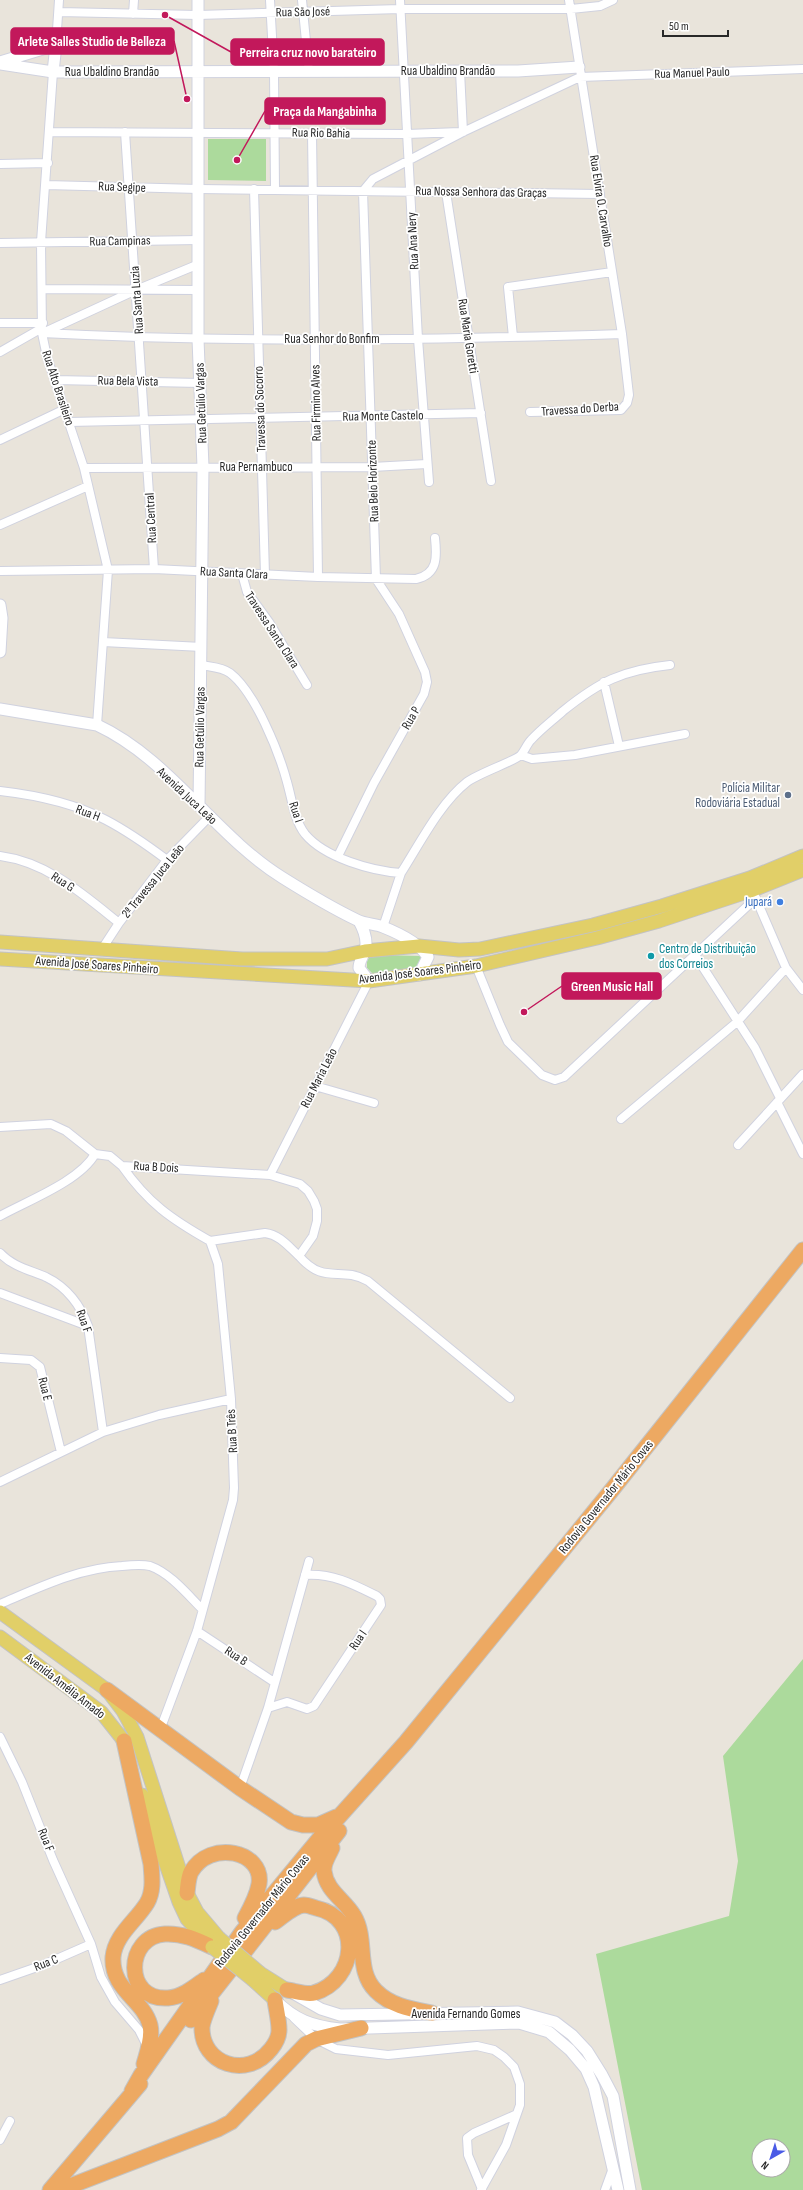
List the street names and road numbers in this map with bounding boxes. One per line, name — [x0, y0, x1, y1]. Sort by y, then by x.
street label: Rua São José — [276, 4, 330, 20]
street label: Rua Ubaldino Brandão — [401, 63, 495, 79]
street label: Rua Ubaldino Brandão — [65, 64, 159, 80]
street label: Rua Manuel Paulo — [654, 64, 730, 82]
street label: Rua Rio Bahia — [292, 124, 350, 142]
street label: Rua Elvira O. Carvalho — [586, 154, 616, 248]
street label: Rua Segipe — [98, 178, 146, 196]
street label: Rua Nossa Senhora das Graças — [415, 183, 547, 201]
street label: Rua Ana Nery — [404, 212, 422, 270]
street label: Rua Campinas — [89, 232, 151, 250]
street label: Rua Santa Luzia — [127, 266, 147, 334]
street label: Rua Maria Goretti — [454, 298, 482, 374]
street label: Rua Senhor do Bonfim — [284, 331, 380, 347]
street label: Rua Alto Brasileiro — [38, 348, 78, 428]
street label: Rua Getúlio Vargas — [192, 362, 210, 444]
street label: Rua Firmino Alves — [307, 364, 325, 441]
street label: Travessa do Socorro — [251, 366, 269, 452]
street label: Rua Bela Vista — [97, 372, 159, 390]
street label: Travessa do Derba — [541, 398, 619, 420]
street label: Rua Monte Castelo — [342, 407, 424, 425]
street label: Rua Belo Horizonte — [364, 440, 382, 522]
street label: Rua Pernambuco — [219, 459, 293, 475]
street label: Rua Central — [142, 492, 160, 544]
street label: Rua Santa Clara — [200, 563, 268, 583]
street label: Travessa Santa Clara — [241, 588, 303, 672]
street label: Rua Getúlio Vargas — [191, 686, 209, 767]
street label: Rua P — [398, 703, 424, 732]
street label: Avenida Juca Leão — [153, 763, 220, 828]
street label: Rua I — [285, 799, 307, 825]
street label: Rua H — [73, 801, 103, 825]
street label: 2ª Travessa Juca Leão — [118, 841, 188, 921]
street label: Rua G — [48, 868, 78, 896]
street label: Avenida José Soares Pinheiro — [34, 953, 159, 977]
street label: Avenida José Soares Pinheiro — [357, 957, 482, 988]
street label: Rua Maria Leão — [297, 1046, 341, 1110]
street label: Rua B Dois — [133, 1158, 179, 1176]
street label: Rua F — [73, 1307, 95, 1335]
street label: Rua E — [34, 1375, 56, 1403]
street label: Rua B Três — [223, 1408, 241, 1453]
street label: Rodovia Governador Mário Covas — [555, 1437, 657, 1557]
street label: Rua I — [345, 1627, 371, 1653]
street label: Rua B — [221, 1643, 251, 1669]
street label: Avenida Amélia Amado — [21, 1649, 108, 1722]
street label: Rua F — [34, 1826, 58, 1854]
street label: Rodovia Governador Mário Covas — [211, 1851, 313, 1971]
street label: Rua C — [31, 1951, 61, 1975]
street label: Avenida Fernando Gomes — [411, 2006, 521, 2022]

